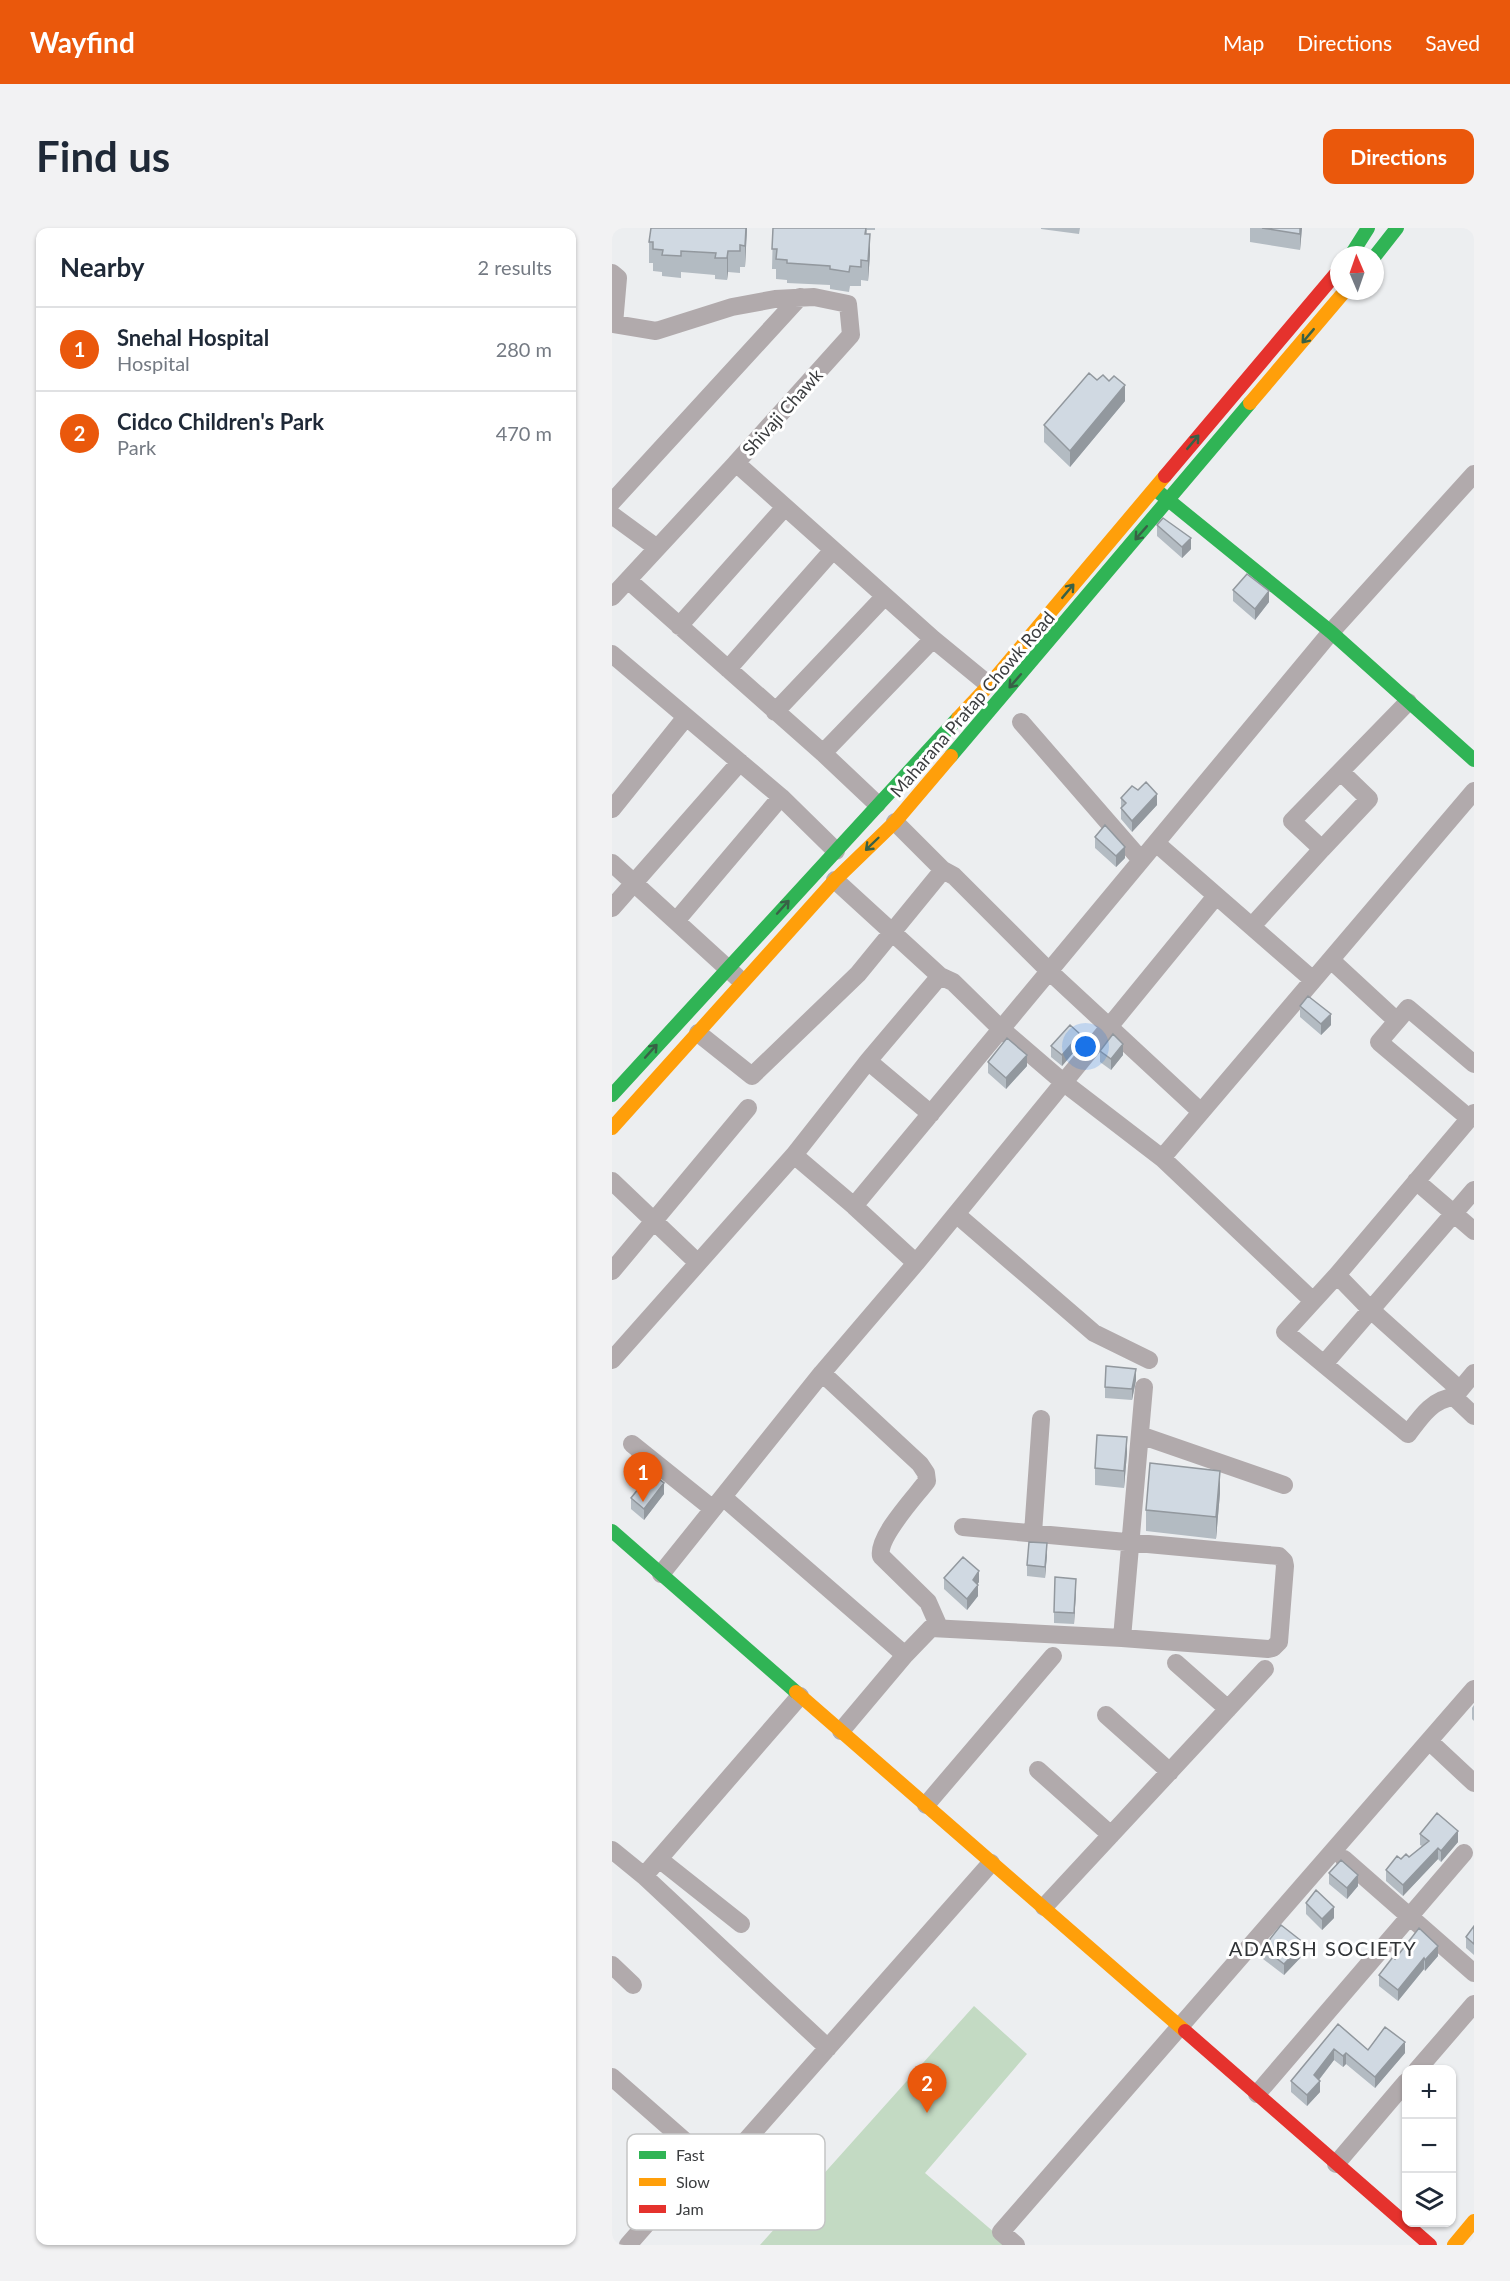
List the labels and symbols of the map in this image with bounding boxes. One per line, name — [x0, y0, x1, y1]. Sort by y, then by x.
north arrow — [1330, 246, 1384, 300]
one-way arrow — [1301, 328, 1315, 343]
street label: Shivaji Chawk — [737, 363, 827, 460]
one-way arrow — [1186, 435, 1200, 450]
one-way arrow — [1135, 525, 1148, 541]
one-way arrow — [1061, 583, 1074, 599]
street label: Maharana Pratap Chowk Road — [885, 606, 1059, 802]
one-way arrow — [1008, 673, 1022, 688]
one-way arrow — [865, 836, 880, 851]
one-way arrow — [776, 900, 790, 915]
your location — [1071, 1032, 1100, 1061]
one-way arrow — [644, 1044, 658, 1059]
pin: 1 — [624, 1452, 663, 1502]
district label: ADARSH SOCIETY — [1229, 1936, 1417, 1960]
pin: 2 — [908, 2064, 946, 2113]
legend — [627, 2134, 825, 2230]
text: Fast — [676, 2145, 705, 2164]
text: Slow — [676, 2172, 710, 2191]
text: Jam — [676, 2199, 704, 2218]

